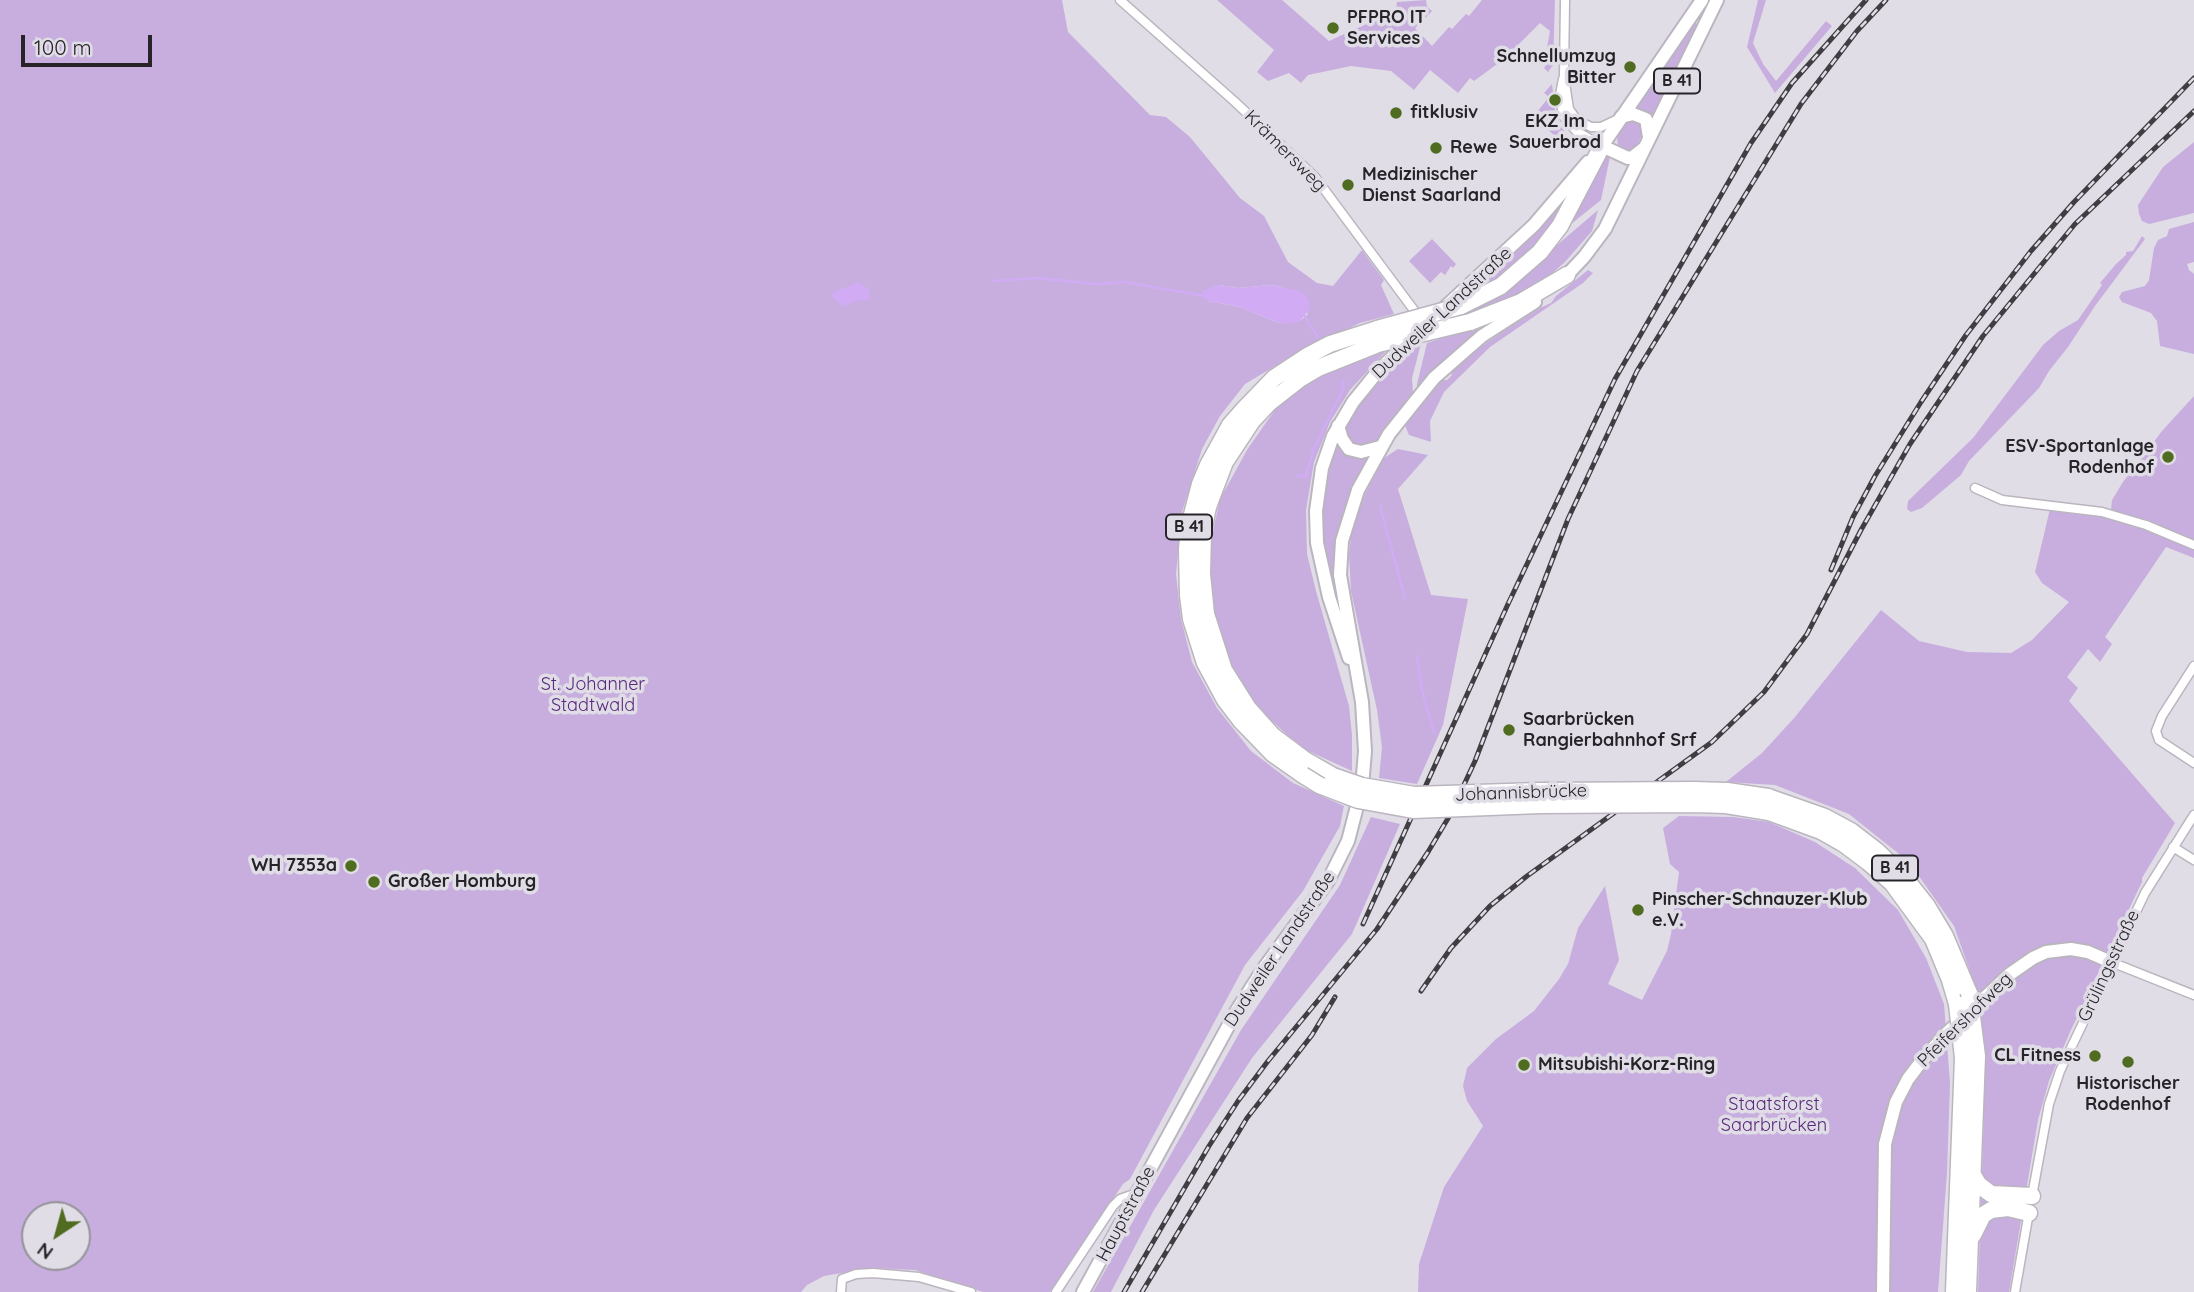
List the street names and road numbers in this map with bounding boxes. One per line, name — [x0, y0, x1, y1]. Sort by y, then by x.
road number: B 41 — [1654, 68, 1700, 94]
street label: Krämersweg — [1240, 106, 1330, 196]
street label: Dudweiler Landstraße — [1368, 243, 1516, 383]
road number: B 41 — [1166, 514, 1212, 540]
street label: Johannisbrücke — [1455, 780, 1587, 806]
road number: B 41 — [1872, 856, 1918, 880]
street label: Dudweiler Landstraße — [1220, 867, 1340, 1031]
street label: Grülingsstraße — [2074, 907, 2144, 1025]
street label: Pfeifershofweg — [1913, 968, 2017, 1072]
street label: Hauptstraße — [1092, 1163, 1160, 1265]

